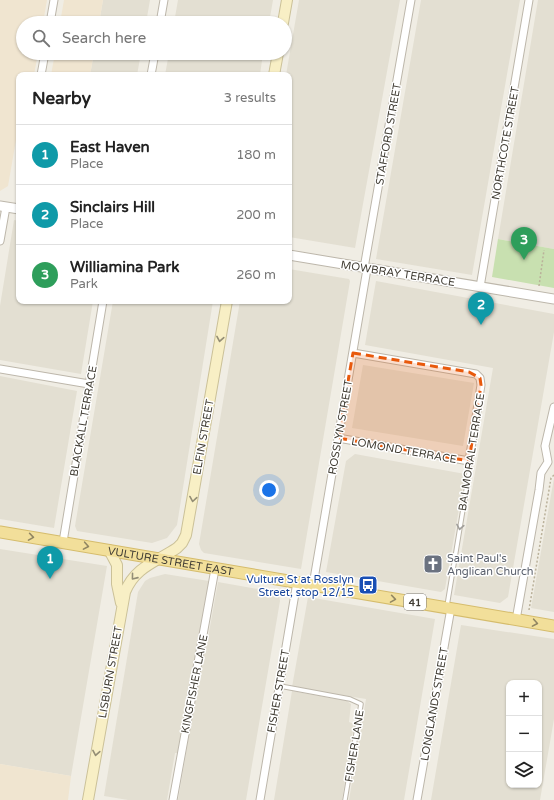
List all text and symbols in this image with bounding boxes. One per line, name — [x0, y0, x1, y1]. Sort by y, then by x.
search box — [16, 16, 292, 60]
icon: search — [30, 27, 52, 49]
text: Search here — [62, 29, 146, 47]
street label: STAFFORD STREET — [373, 82, 404, 186]
street label: NORTHCOTE STREET — [489, 85, 522, 201]
text: Nearby — [32, 88, 91, 109]
text: 3 results — [224, 90, 276, 106]
text: East Haven — [70, 138, 150, 156]
text: 1 — [41, 147, 49, 163]
text: 180 m — [236, 147, 276, 163]
text: Place — [70, 156, 103, 172]
text: Sinclairs Hill — [70, 198, 155, 216]
text: 2 — [41, 207, 49, 223]
text: 200 m — [236, 207, 276, 223]
text: Place — [70, 216, 103, 232]
pin: 3 — [511, 227, 537, 260]
text: Williamina Park — [70, 258, 179, 276]
street label: MOWBRAY TERRACE — [340, 258, 456, 289]
text: 3 — [41, 267, 49, 283]
text: 260 m — [236, 267, 276, 283]
text: Park — [70, 276, 98, 292]
pin: 2 — [468, 292, 494, 325]
one-way arrow — [216, 336, 225, 343]
street label: BLACKALL TERRACE — [67, 365, 100, 478]
street label: ROSSLYN STREET — [326, 378, 355, 476]
street label: BALMORAL TERRACE — [456, 392, 487, 512]
street label: ELFIN STREET — [190, 398, 217, 476]
street label: LOMOND TERRACE — [350, 435, 458, 466]
your location — [259, 480, 279, 500]
one-way arrow — [189, 496, 198, 502]
one-way arrow — [456, 524, 465, 530]
one-way arrow — [28, 532, 34, 541]
one-way arrow — [82, 541, 89, 550]
street label: VULTURE STREET EAST — [107, 544, 235, 579]
pin: 1 — [37, 546, 63, 579]
place label: Saint Paul's Anglican Church — [447, 552, 533, 578]
church icon: Saint Paul's Anglican Church — [422, 553, 444, 575]
one-way arrow — [131, 572, 138, 579]
place label: Vulture St at Rosslyn Street, stop 12/15 — [246, 573, 354, 599]
bus stop icon: Vulture St at Rosslyn Street, stop 12/15 — [357, 574, 379, 596]
one-way arrow — [390, 594, 396, 603]
road number: 41 — [404, 594, 426, 610]
one-way arrow — [532, 618, 538, 627]
street label: LISBURN STREET — [96, 625, 125, 719]
street label: KINGFISHER LANE — [179, 634, 210, 735]
street label: LONGLANDS STREET — [418, 646, 451, 762]
street label: FISHER STREET — [265, 648, 292, 734]
map controls — [506, 680, 542, 788]
button: + — [506, 680, 542, 716]
street label: FISHER LANE — [342, 709, 367, 783]
button: − — [506, 716, 542, 752]
one-way arrow — [92, 750, 101, 756]
button: layers — [506, 752, 542, 788]

